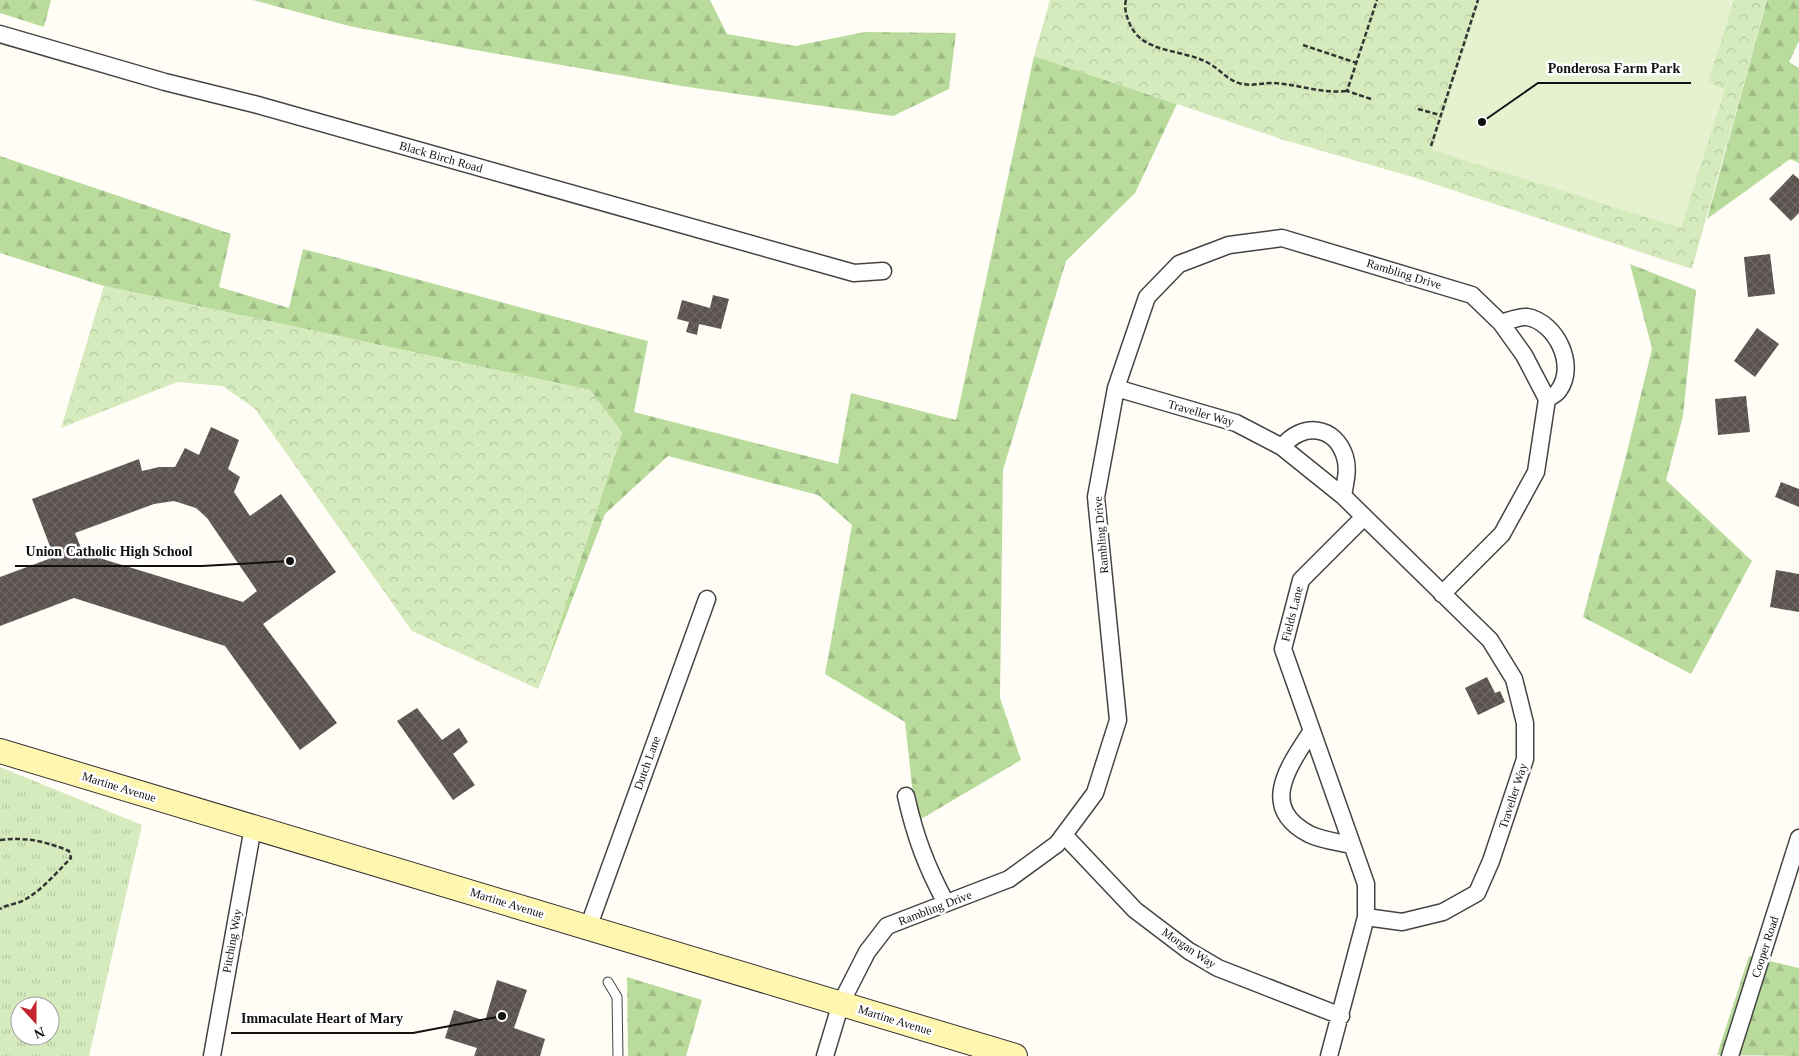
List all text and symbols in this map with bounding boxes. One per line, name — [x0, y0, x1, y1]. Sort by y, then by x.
callout: Ponderosa Farm Park — [1538, 54, 1691, 83]
text: Ponderosa Farm Park — [1548, 61, 1681, 76]
street label: Black Birch Road — [398, 138, 484, 176]
street label: Rambling Drive — [1365, 256, 1443, 292]
street label: Traveller Way — [1166, 397, 1236, 429]
street label: Rambling Drive — [1091, 496, 1111, 574]
callout: Union Catholic High School — [15, 537, 202, 566]
text: Union Catholic High School — [26, 544, 193, 559]
street label: Fields Lane — [1278, 585, 1306, 643]
street label: Dutch Lane — [631, 734, 663, 792]
street label: Traveller Way — [1496, 761, 1530, 831]
street label: Martine Avenue — [80, 769, 158, 805]
street label: Martine Avenue — [468, 885, 546, 921]
street label: Rambling Drive — [896, 888, 974, 928]
street label: Pitching Way — [220, 908, 244, 974]
street label: Cooper Road — [1749, 915, 1781, 979]
street label: Morgan Way — [1159, 925, 1219, 971]
north arrow — [10, 996, 60, 1046]
street label: Martine Avenue — [856, 1002, 934, 1038]
callout: Immaculate Heart of Mary — [231, 1004, 413, 1033]
text: Immaculate Heart of Mary — [241, 1011, 403, 1026]
text: N — [32, 1024, 47, 1041]

